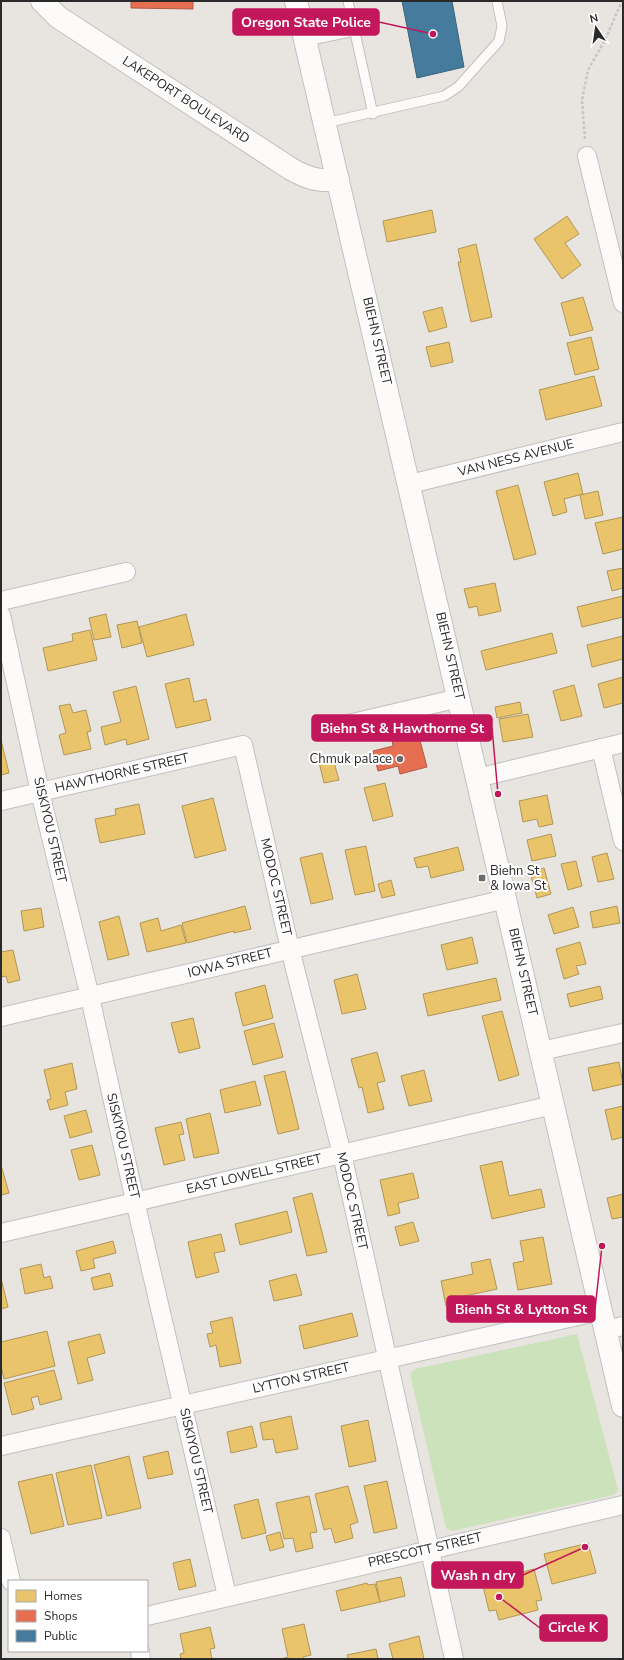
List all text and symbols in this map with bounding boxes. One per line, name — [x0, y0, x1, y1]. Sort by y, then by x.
north arrow — [576, 8, 616, 48]
callout: Oregon State Police — [233, 9, 379, 35]
text: N — [588, 11, 600, 27]
text: Oregon State Police — [241, 13, 371, 32]
street label: LAKEPORT BOULEVARD — [119, 52, 253, 148]
street label: BIEHN STREET — [358, 295, 396, 387]
street label: VAN NESS AVENUE — [455, 435, 576, 481]
street label: BIEHN STREET — [431, 610, 469, 702]
callout: Biehn St & Hawthorne St — [312, 715, 492, 741]
text: Biehn St & Hawthorne St — [320, 719, 485, 738]
street label: HAWTHORNE STREET — [53, 749, 191, 797]
place label: Chmuk palace — [310, 750, 392, 768]
marker: Chmuk palace — [395, 754, 405, 764]
street label: SISKIYOU STREET — [29, 775, 71, 885]
street label: MODOC STREET — [256, 836, 296, 938]
place label: Biehn St & Iowa St — [490, 862, 547, 895]
marker: Biehn St & Iowa St — [477, 873, 487, 883]
street label: BIEHN STREET — [504, 926, 542, 1018]
street label: IOWA STREET — [186, 944, 274, 982]
street label: SISKIYOU STREET — [102, 1091, 144, 1201]
street label: EAST LOWELL STREET — [184, 1150, 324, 1198]
street label: MODOC STREET — [332, 1150, 372, 1252]
callout: Bienh St & Lytton St — [447, 1296, 595, 1322]
text: Bienh St & Lytton St — [455, 1300, 588, 1319]
street label: LYTTON STREET — [251, 1358, 351, 1398]
street label: SISKIYOU STREET — [175, 1406, 217, 1516]
street label: PRESCOTT STREET — [366, 1528, 484, 1572]
callout: Wash n dry — [432, 1562, 523, 1588]
text: Wash n dry — [441, 1566, 516, 1585]
legend — [8, 1580, 148, 1652]
text: Homes — [44, 1588, 82, 1604]
text: Shops — [44, 1608, 78, 1624]
callout: Circle K — [540, 1615, 607, 1641]
text: Circle K — [548, 1618, 599, 1637]
text: Public — [44, 1628, 78, 1644]

